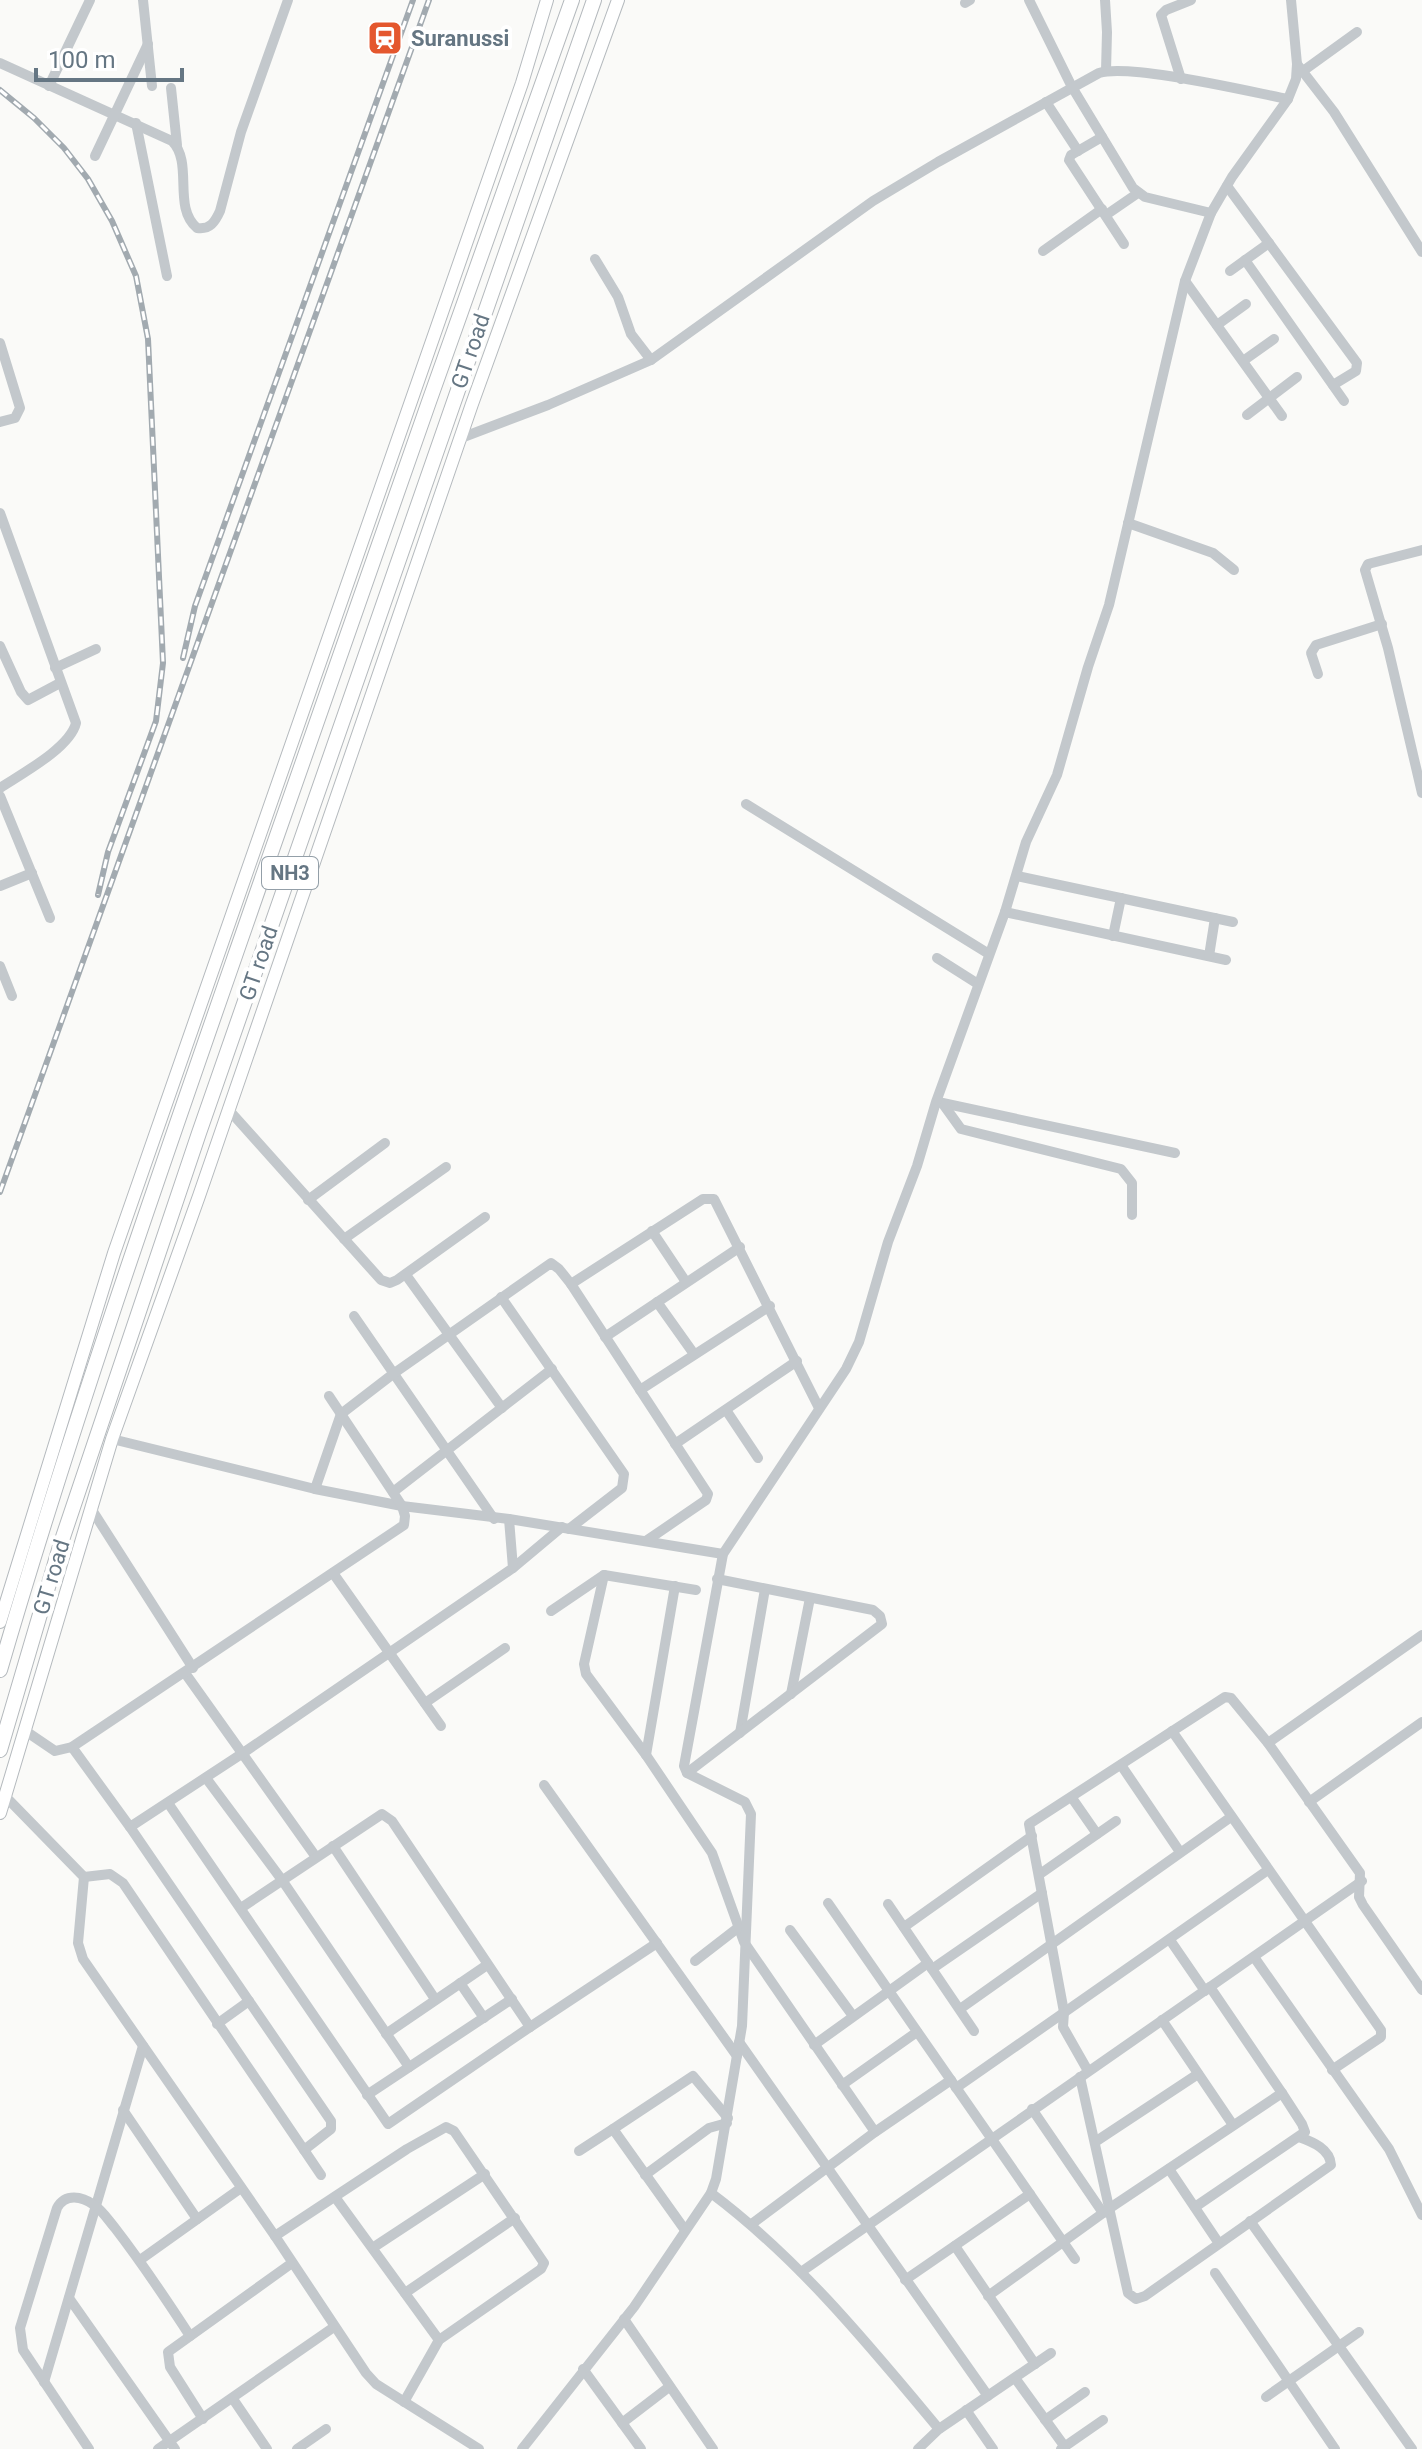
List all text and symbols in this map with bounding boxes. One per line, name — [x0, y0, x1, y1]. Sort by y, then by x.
station icon: Suranussi — [366, 19, 404, 57]
place label: Suranussi — [411, 26, 509, 51]
scale bar — [36, 32, 182, 82]
text: 100 m — [48, 46, 115, 74]
street label: GT road — [446, 311, 495, 392]
road number: NH3 — [262, 857, 318, 889]
street label: GT road — [234, 923, 283, 1004]
street label: GT road — [28, 1537, 75, 1618]

